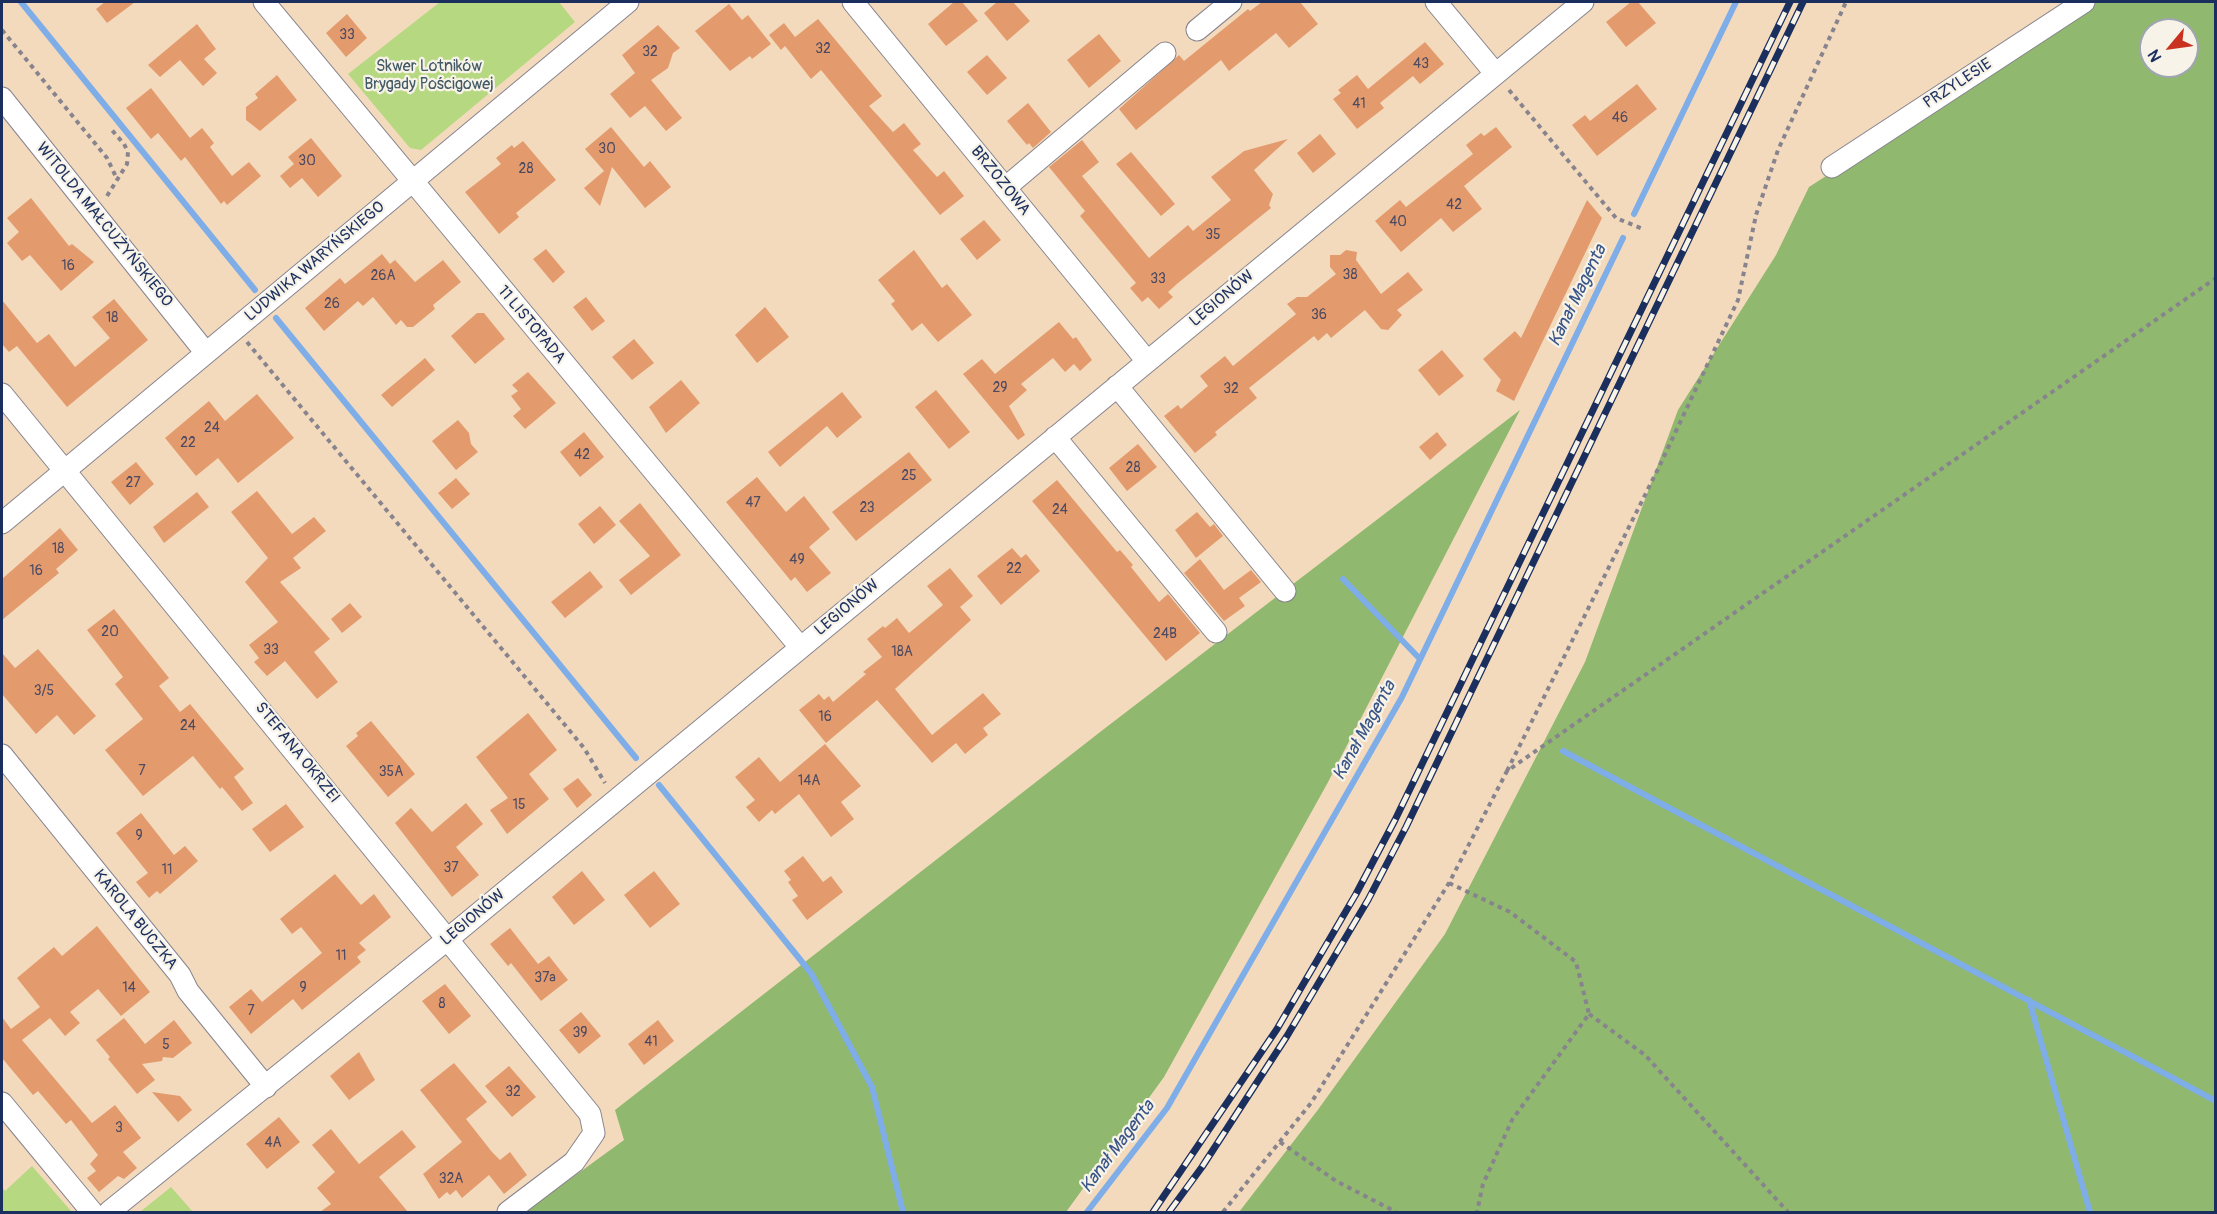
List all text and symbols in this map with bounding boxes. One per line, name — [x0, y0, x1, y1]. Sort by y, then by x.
north arrow — [2139, 18, 2199, 78]
house number: 33 — [339, 27, 355, 43]
house number: 32 — [815, 41, 831, 57]
house number: 32 — [642, 44, 658, 60]
text: N — [2144, 46, 2166, 65]
street label: PRZYLESIE — [1920, 55, 1996, 113]
house number: 43 — [1413, 56, 1429, 72]
park label: Skwer Lotników Brygady Pościgowej — [364, 57, 494, 95]
house number: 41 — [1352, 96, 1366, 112]
house number: 46 — [1612, 110, 1628, 126]
street label: WITOLDA MAŁCUŻYŃSKIEGO — [32, 139, 176, 311]
house number: 30 — [598, 141, 616, 157]
street label: BRZOZOWA — [966, 142, 1034, 220]
house number: 30 — [298, 153, 316, 169]
house number: 28 — [519, 161, 533, 177]
house number: 42 — [1446, 197, 1462, 213]
street label: LUDWIKA WARYŃSKIEGO — [241, 198, 389, 326]
house number: 40 — [1389, 214, 1407, 230]
house number: 35 — [1205, 227, 1221, 243]
water label: Kanał Magenta — [1544, 242, 1612, 350]
house number: 16 — [61, 258, 75, 274]
street label: LEGIONÓW — [1186, 267, 1258, 331]
house number: 38 — [1343, 267, 1357, 283]
house number: 26A — [370, 268, 396, 284]
house number: 33 — [1150, 271, 1166, 287]
street label: 11 LISTOPADA — [493, 282, 569, 368]
house number: 26 — [324, 296, 340, 312]
house number: 36 — [1311, 307, 1327, 323]
house number: 18 — [106, 310, 118, 326]
house number: 29 — [992, 380, 1008, 396]
house number: 32 — [1223, 381, 1239, 397]
house number: 24 — [204, 420, 220, 436]
house number: 22 — [180, 435, 196, 451]
house number: 42 — [574, 447, 590, 463]
house number: 28 — [1126, 460, 1140, 476]
house number: 25 — [901, 468, 917, 484]
house number: 27 — [125, 475, 141, 491]
house number: 47 — [745, 495, 761, 511]
house number: 23 — [859, 500, 875, 516]
house number: 24 — [1052, 502, 1068, 518]
house number: 18 — [52, 541, 64, 557]
house number: 49 — [789, 552, 805, 568]
house number: 22 — [1006, 561, 1022, 577]
house number: 16 — [29, 563, 43, 579]
street label: LEGIONÓW — [811, 576, 883, 640]
house number: 20 — [101, 624, 119, 640]
house number: 24B — [1153, 626, 1177, 642]
house number: 33 — [263, 642, 279, 658]
house number: 18A — [891, 644, 913, 660]
water label: Kanał Magenta — [1329, 678, 1401, 784]
house number: 3/5 — [34, 683, 54, 699]
street label: STEFANA OKRZEI — [251, 699, 343, 807]
house number: 16 — [818, 709, 832, 725]
house number: 24 — [180, 718, 196, 734]
house number: 7 — [138, 763, 146, 779]
house number: 35A — [379, 764, 403, 780]
house number: 14A — [798, 773, 820, 789]
house number: 15 — [512, 797, 526, 813]
house number: 9 — [135, 828, 143, 844]
house number: 37 — [443, 860, 459, 876]
house number: 11 — [162, 862, 172, 878]
street label: KAROLA BUCZKA — [89, 866, 181, 974]
street label: LEGIONÓW — [437, 886, 509, 950]
house number: 11 — [336, 948, 346, 964]
house number: 37a — [534, 970, 556, 986]
house number: 14 — [122, 980, 136, 996]
house number: 9 — [299, 980, 307, 996]
house number: 8 — [438, 996, 446, 1012]
house number: 7 — [247, 1003, 255, 1019]
house number: 39 — [572, 1025, 588, 1041]
house number: 41 — [644, 1034, 658, 1050]
house number: 5 — [162, 1037, 170, 1053]
house number: 32 — [505, 1084, 521, 1100]
water label: Kanał Magenta — [1076, 1097, 1160, 1197]
house number: 3 — [115, 1120, 123, 1136]
house number: 4A — [264, 1135, 282, 1151]
house number: 32A — [439, 1171, 463, 1187]

